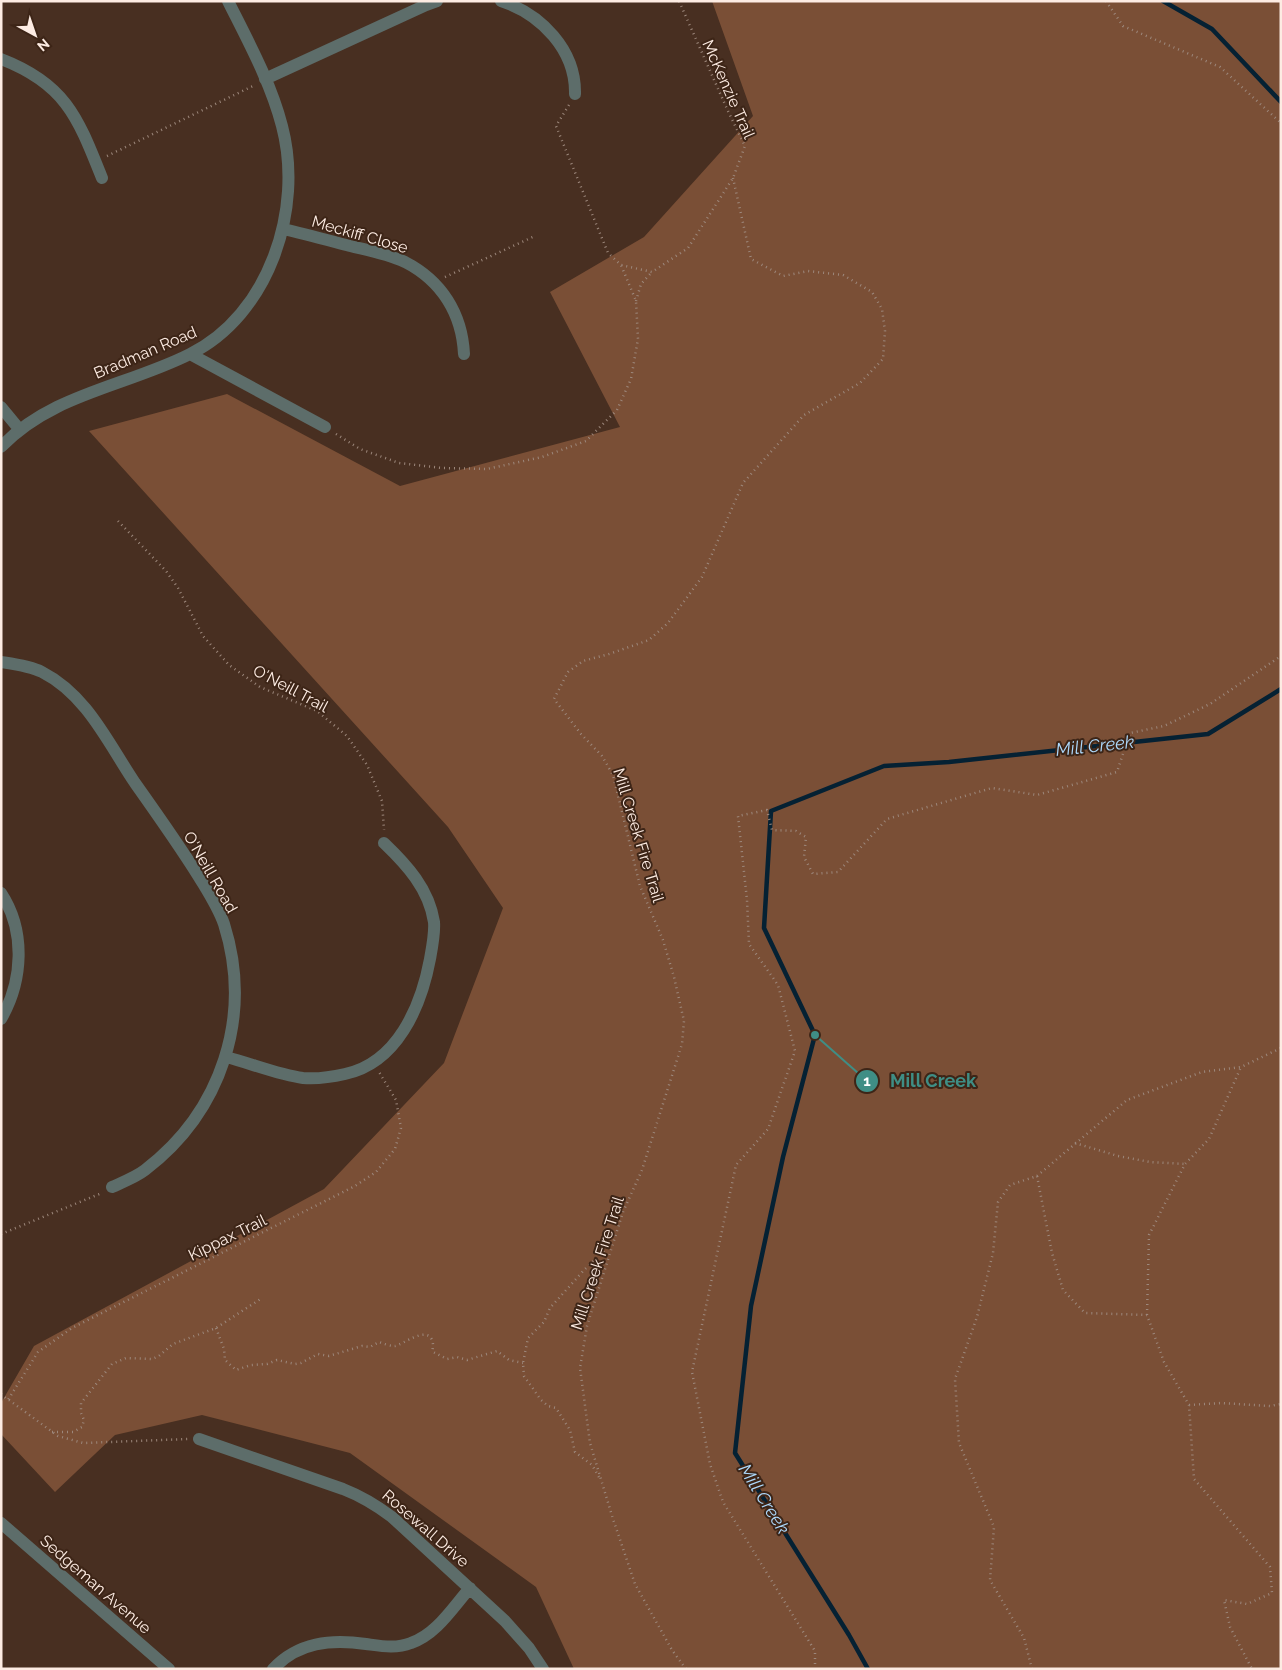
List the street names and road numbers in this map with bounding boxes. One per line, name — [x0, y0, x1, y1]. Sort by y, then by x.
street label: McKenzie Trail — [698, 37, 759, 142]
street label: Meckiff Close — [310, 212, 410, 257]
street label: Bradman Road — [91, 322, 200, 383]
street label: O'Neill Trail — [250, 661, 332, 717]
street label: Mill Creek Fire Trail — [609, 766, 668, 905]
street label: O'Neill Road — [180, 828, 242, 916]
street label: Mill Creek Fire Trail — [567, 1193, 628, 1332]
street label: Kippax Trail — [185, 1210, 270, 1264]
street label: Rosewall Drive — [378, 1486, 473, 1571]
street label: Sedgeman Avenue — [36, 1531, 155, 1638]

